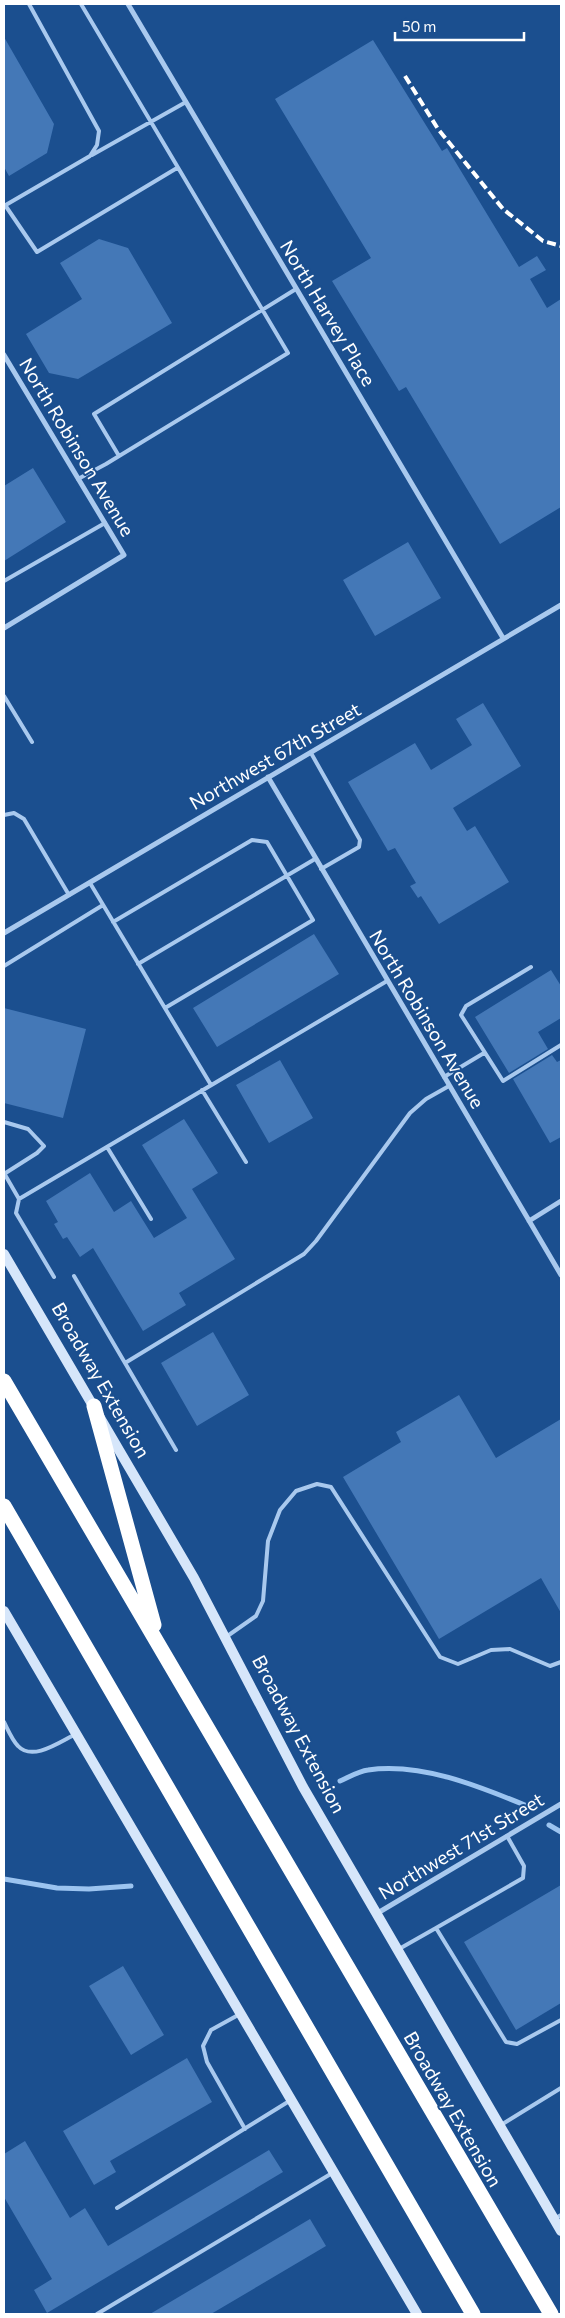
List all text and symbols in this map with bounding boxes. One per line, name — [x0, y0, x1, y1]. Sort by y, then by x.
scale bar — [395, 10, 524, 42]
text: 50 m — [402, 17, 436, 35]
street label: North Harvey Place — [276, 236, 381, 390]
street label: North Robinson Avenue — [15, 353, 140, 540]
street label: Northwest 67th Street — [185, 697, 365, 814]
street label: North Robinson Avenue — [365, 925, 490, 1112]
street label: Broadway Extension — [48, 1298, 155, 1462]
street label: Broadway Extension — [248, 1651, 351, 1817]
street label: Northwest 71st Street — [374, 1787, 548, 1904]
street label: Broadway Extension — [400, 2027, 507, 2191]

